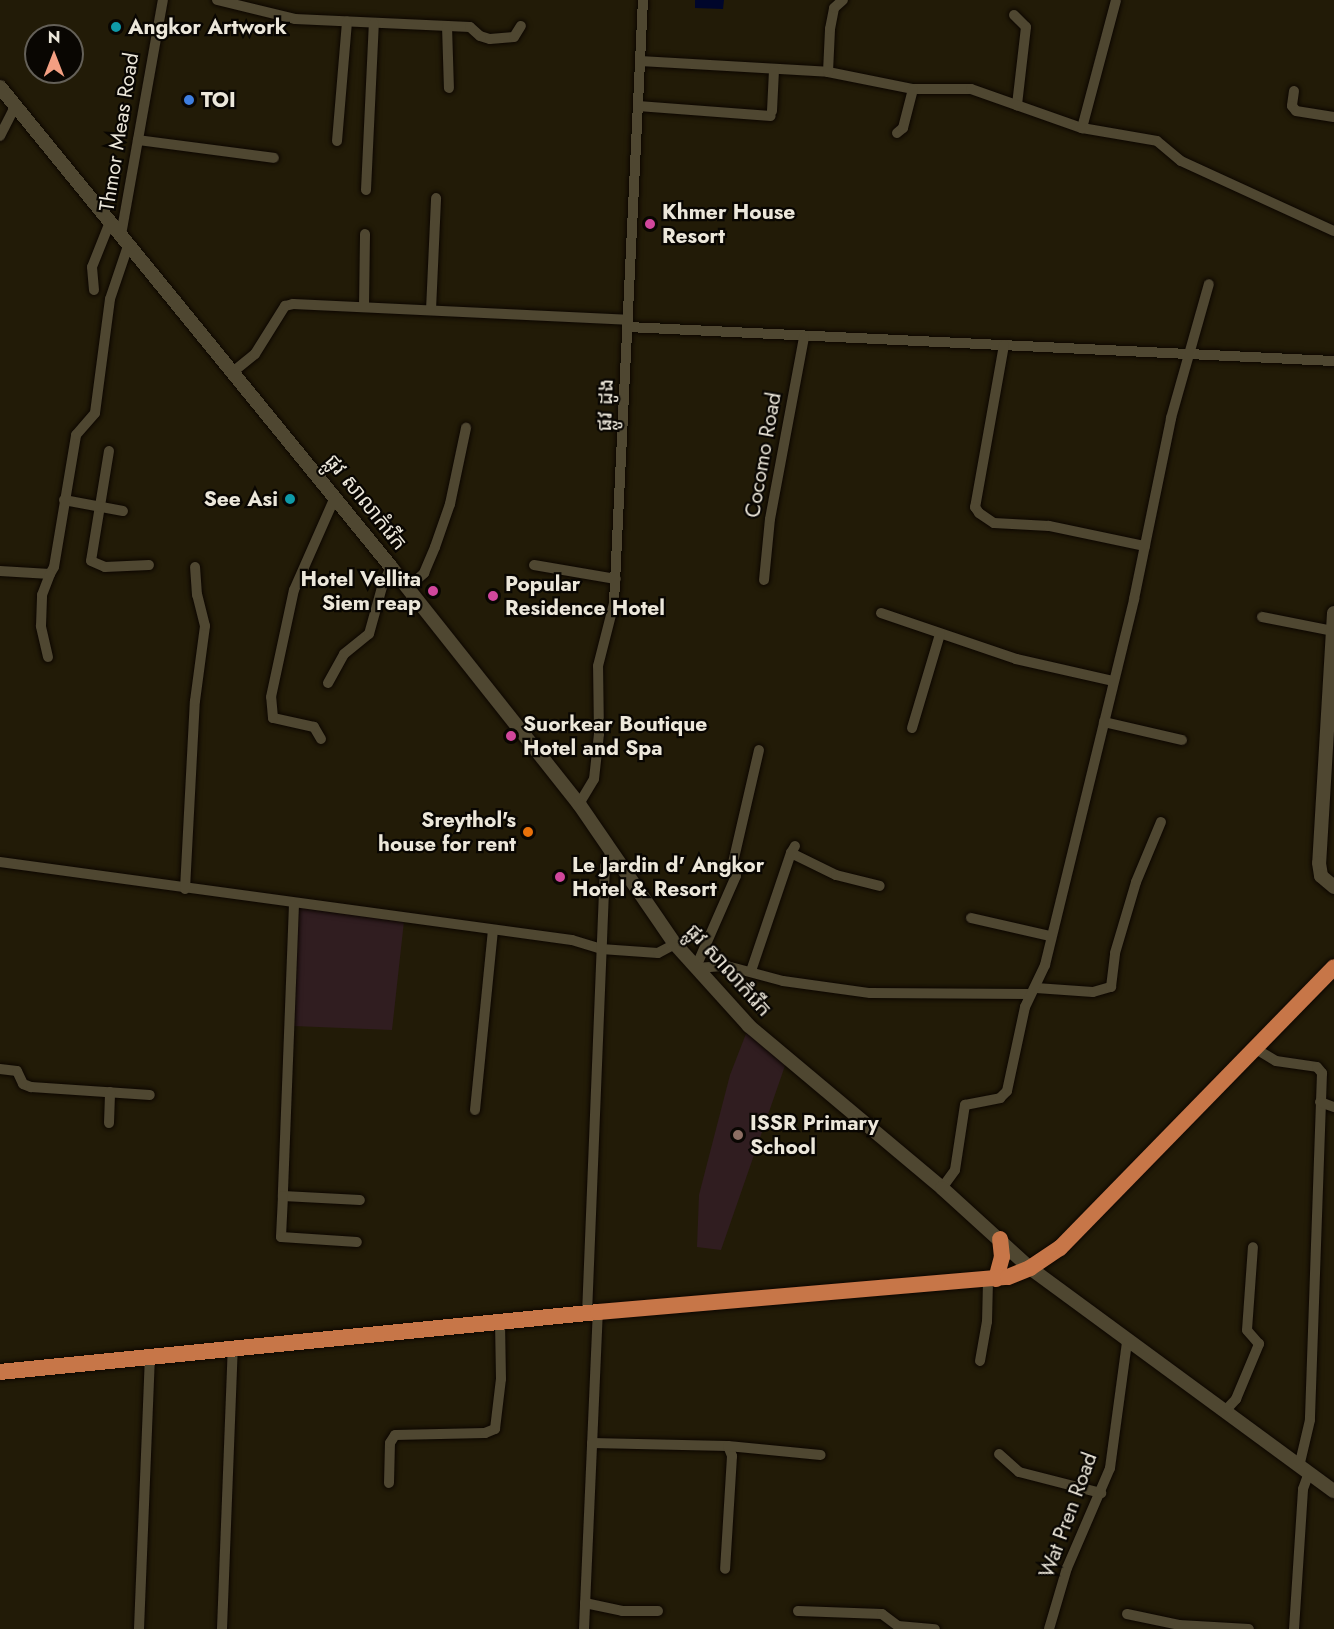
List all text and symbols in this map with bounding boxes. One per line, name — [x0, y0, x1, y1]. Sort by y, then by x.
place label: Angkor Artwork — [128, 14, 287, 40]
marker: Angkor Artwork — [109, 20, 123, 34]
north arrow — [24, 24, 84, 84]
text: N — [48, 26, 60, 49]
street label: Thmor Meas Road — [94, 51, 144, 213]
place label: TOI — [201, 87, 236, 113]
marker: TOI — [182, 93, 196, 107]
place label: Khmer House Resort — [662, 199, 795, 249]
marker: Khmer House Resort — [643, 217, 657, 231]
street label: ផ្លូវ ដូង — [591, 378, 619, 432]
street label: Cocomo Road — [740, 390, 786, 520]
street label: ផ្លូវ សាលាកំរើក — [320, 449, 412, 555]
place label: See Asi — [204, 486, 278, 512]
marker: See Asi — [283, 492, 297, 506]
place label: Hotel Vellita Siem reap — [301, 566, 421, 616]
place label: Popular Residence Hotel — [505, 571, 665, 621]
marker: Hotel Vellita Siem reap — [426, 584, 440, 598]
marker: Popular Residence Hotel — [486, 589, 500, 603]
place label: Suorkear Boutique Hotel and Spa — [523, 711, 707, 761]
marker: Suorkear Boutique Hotel and Spa — [504, 729, 518, 743]
place label: Sreythol's house for rent — [378, 807, 516, 857]
marker: Sreythol's house for rent — [521, 825, 535, 839]
place label: Le Jardin d' Angkor Hotel & Resort — [572, 852, 764, 902]
marker: Le Jardin d' Angkor Hotel & Resort — [553, 870, 567, 884]
street label: ផ្លូវ សាលាកំរើក — [681, 918, 777, 1022]
place label: ISSR Primary School — [750, 1110, 879, 1160]
marker: ISSR Primary School — [731, 1128, 745, 1142]
street label: Wat Pren Road — [1034, 1449, 1102, 1581]

